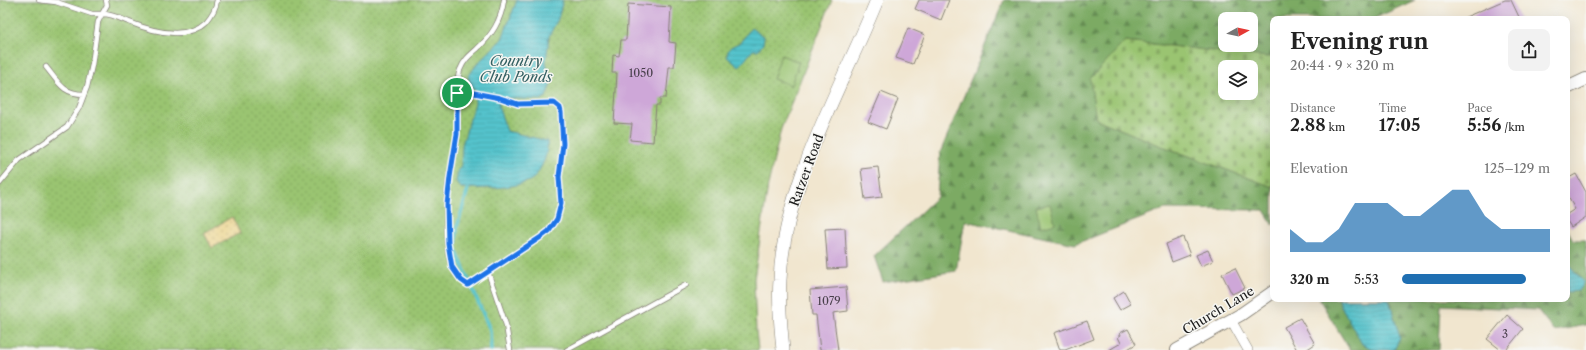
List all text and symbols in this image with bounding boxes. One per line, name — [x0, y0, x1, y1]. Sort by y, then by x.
north arrow — [1218, 12, 1258, 52]
map controls — [1218, 12, 1258, 100]
text: Evening run — [1290, 28, 1429, 55]
button: share — [1508, 29, 1550, 71]
water label: Country Club Ponds — [480, 52, 553, 86]
text: 20:44 · 9 × 320 m — [1290, 57, 1394, 73]
button: layers — [1218, 60, 1258, 100]
house number: 1050 — [629, 66, 653, 80]
pin — [440, 76, 474, 110]
icon: arrive — [446, 82, 468, 104]
text: Distance — [1290, 101, 1336, 115]
text: Time — [1379, 101, 1406, 115]
text: Pace — [1467, 101, 1492, 115]
text: 2.88 — [1290, 115, 1326, 135]
text: 17:05 — [1379, 115, 1420, 135]
text: 5:56 — [1467, 115, 1501, 135]
text: km — [1326, 120, 1345, 134]
text: /km — [1501, 120, 1525, 134]
street label: Ratzer Road — [786, 132, 827, 208]
text: Elevation — [1290, 160, 1348, 176]
text: 125–129 m — [1484, 160, 1550, 176]
text: 320 m — [1290, 271, 1330, 287]
text: 5:53 — [1354, 271, 1379, 287]
street label: Church Lane — [1179, 282, 1257, 338]
house number: 1079 — [817, 294, 841, 308]
house number: 3 — [1502, 327, 1508, 341]

